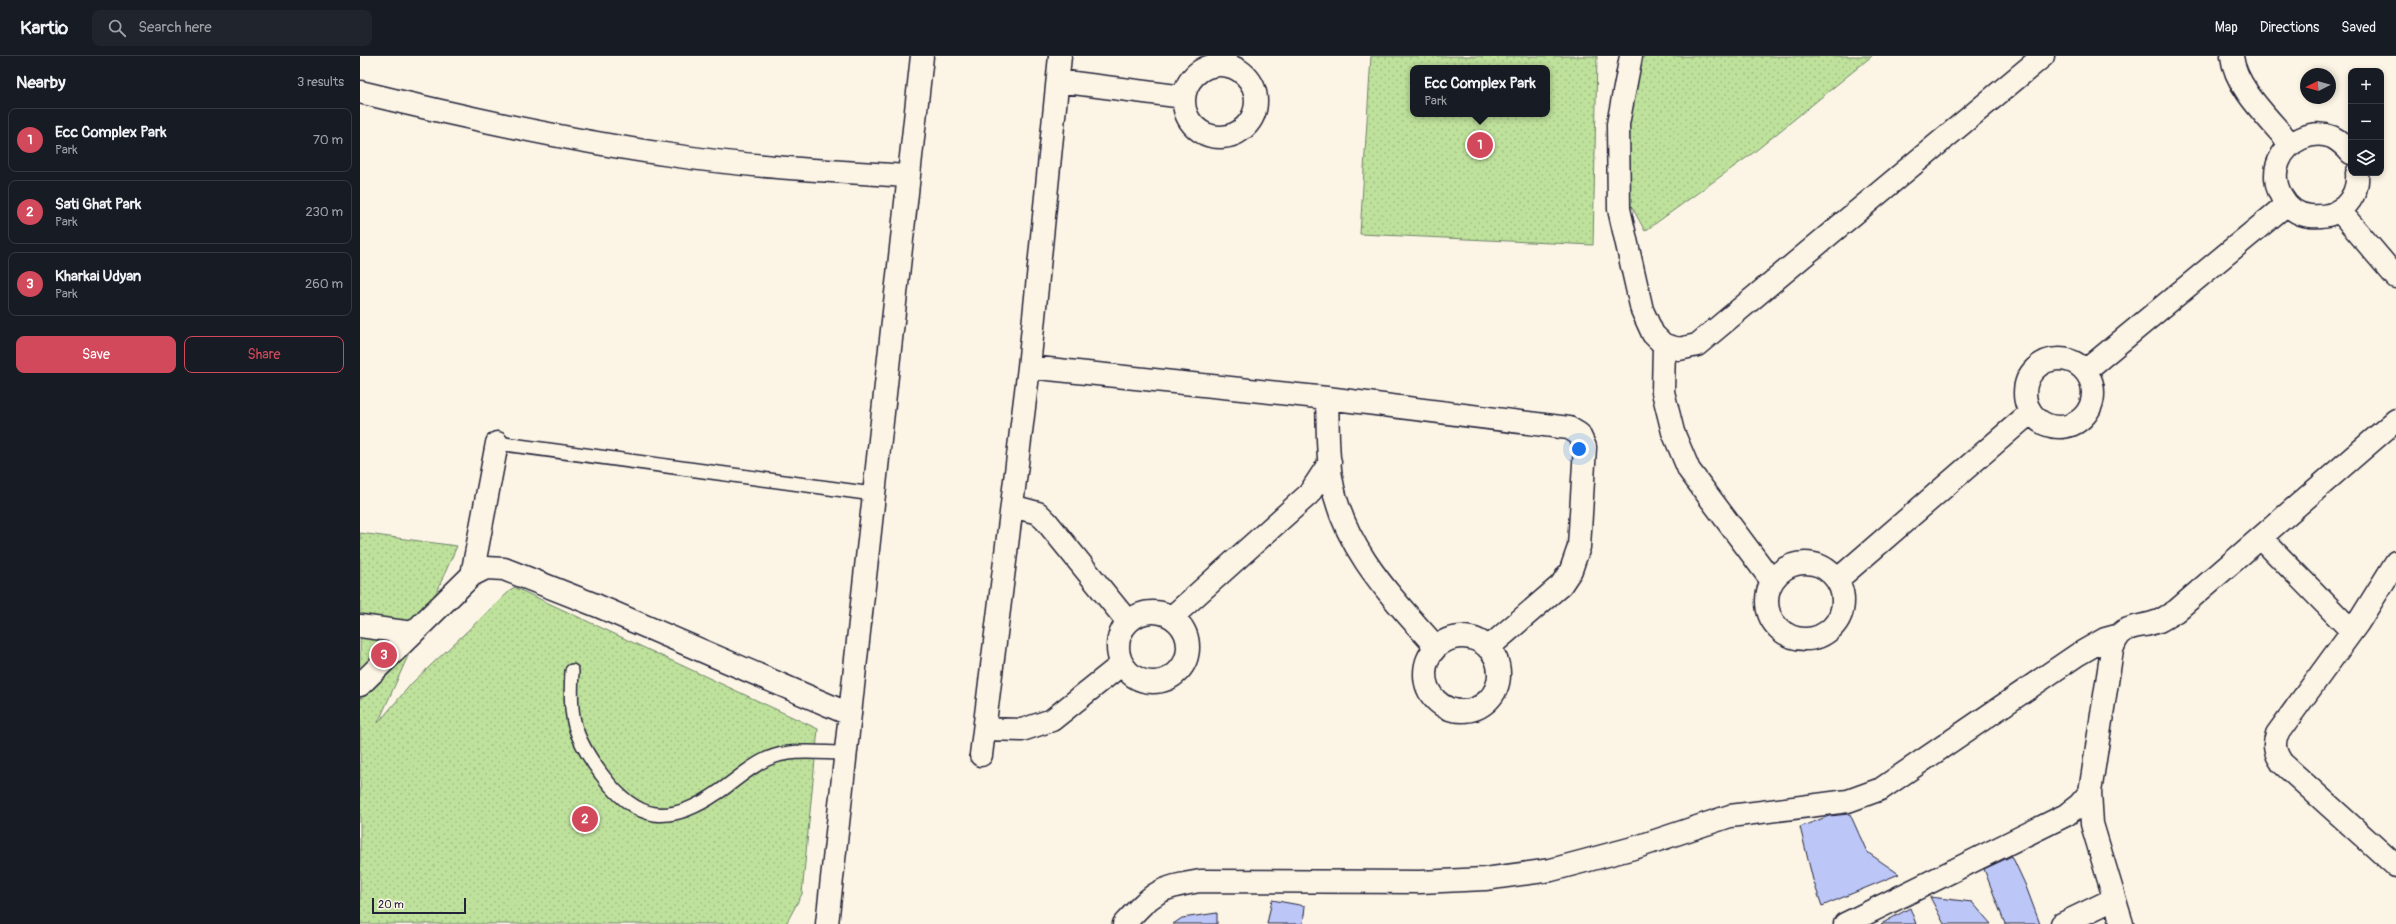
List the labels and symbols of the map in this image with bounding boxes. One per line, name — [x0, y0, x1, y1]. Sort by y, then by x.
north arrow — [2300, 68, 2336, 104]
pin: 1 — [1467, 130, 1493, 160]
your location — [1569, 439, 1589, 459]
pin: 3 — [371, 640, 397, 670]
pin: 2 — [572, 804, 598, 834]
scale bar — [372, 896, 466, 915]

